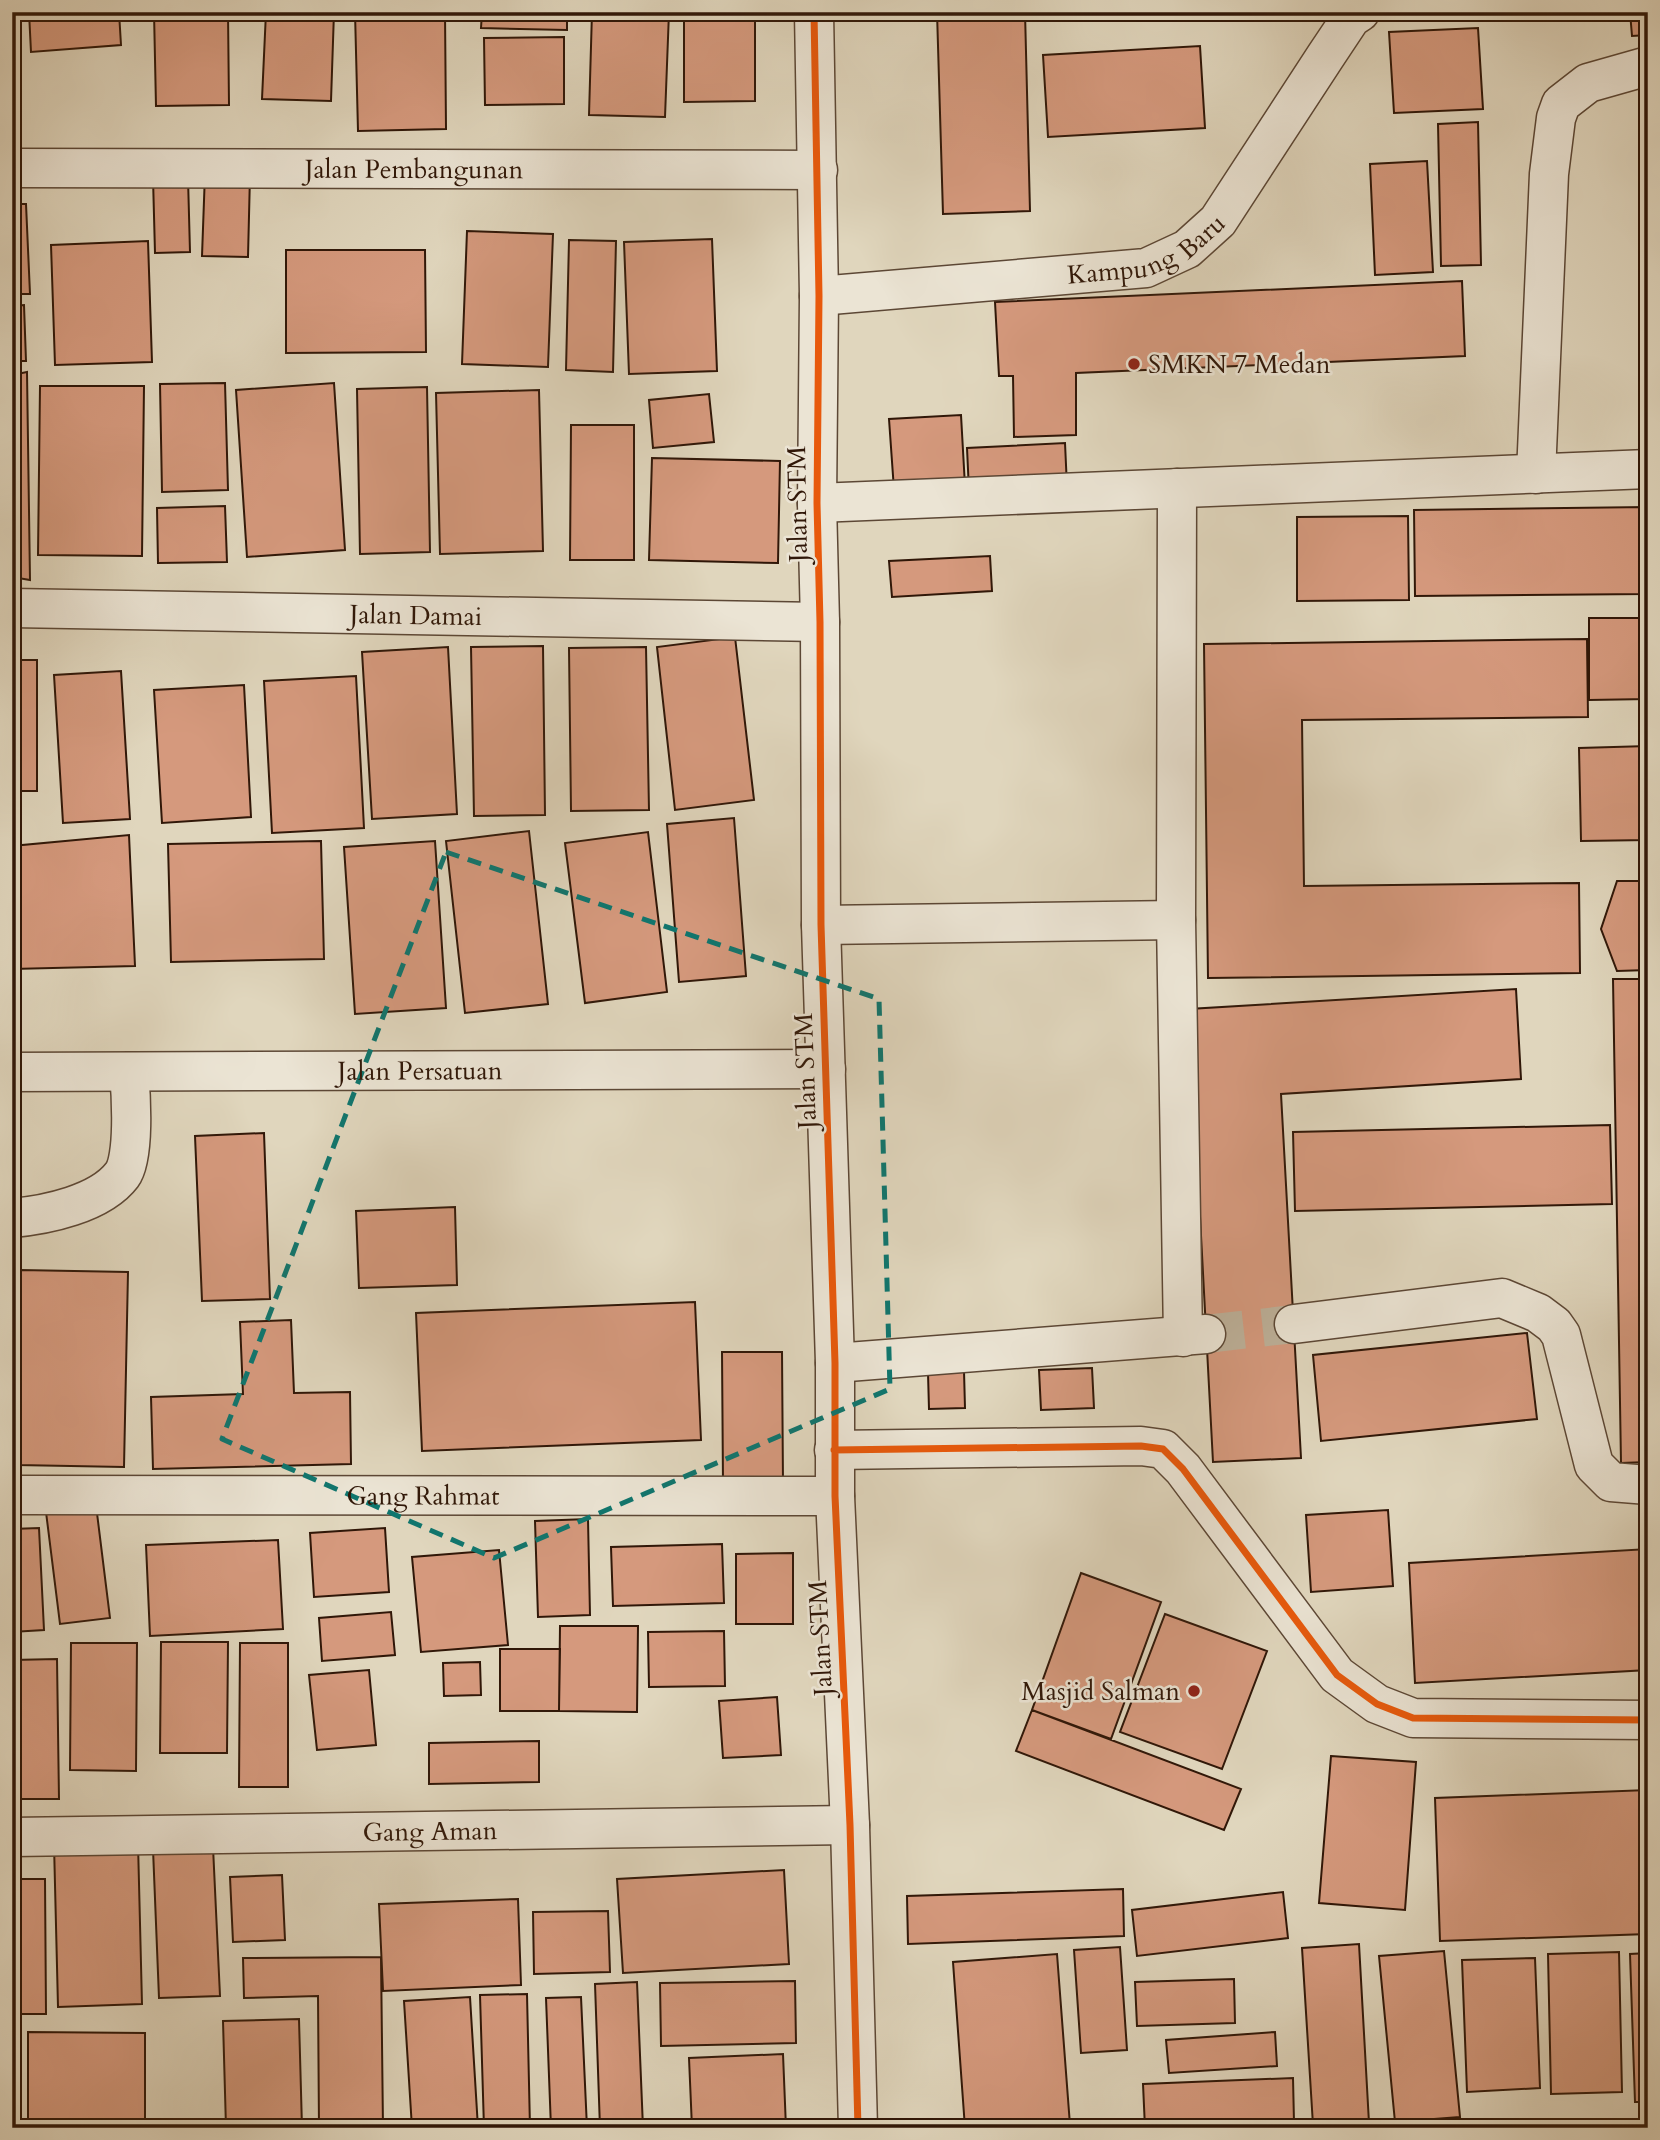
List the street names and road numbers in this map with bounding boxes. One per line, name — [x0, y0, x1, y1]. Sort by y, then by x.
street label: Jalan Pembangunan — [301, 152, 524, 187]
street label: Kampung Baru — [1066, 206, 1233, 293]
street label: Jalan STM — [779, 446, 816, 566]
street label: Jalan Damai — [345, 597, 483, 634]
street label: Jalan STM — [786, 1012, 825, 1134]
street label: Jalan Persatuan — [334, 1053, 503, 1089]
street label: Gang Rahmat — [346, 1478, 500, 1514]
street label: Jalan STM — [800, 1579, 841, 1701]
street label: Gang Aman — [362, 1813, 498, 1850]

